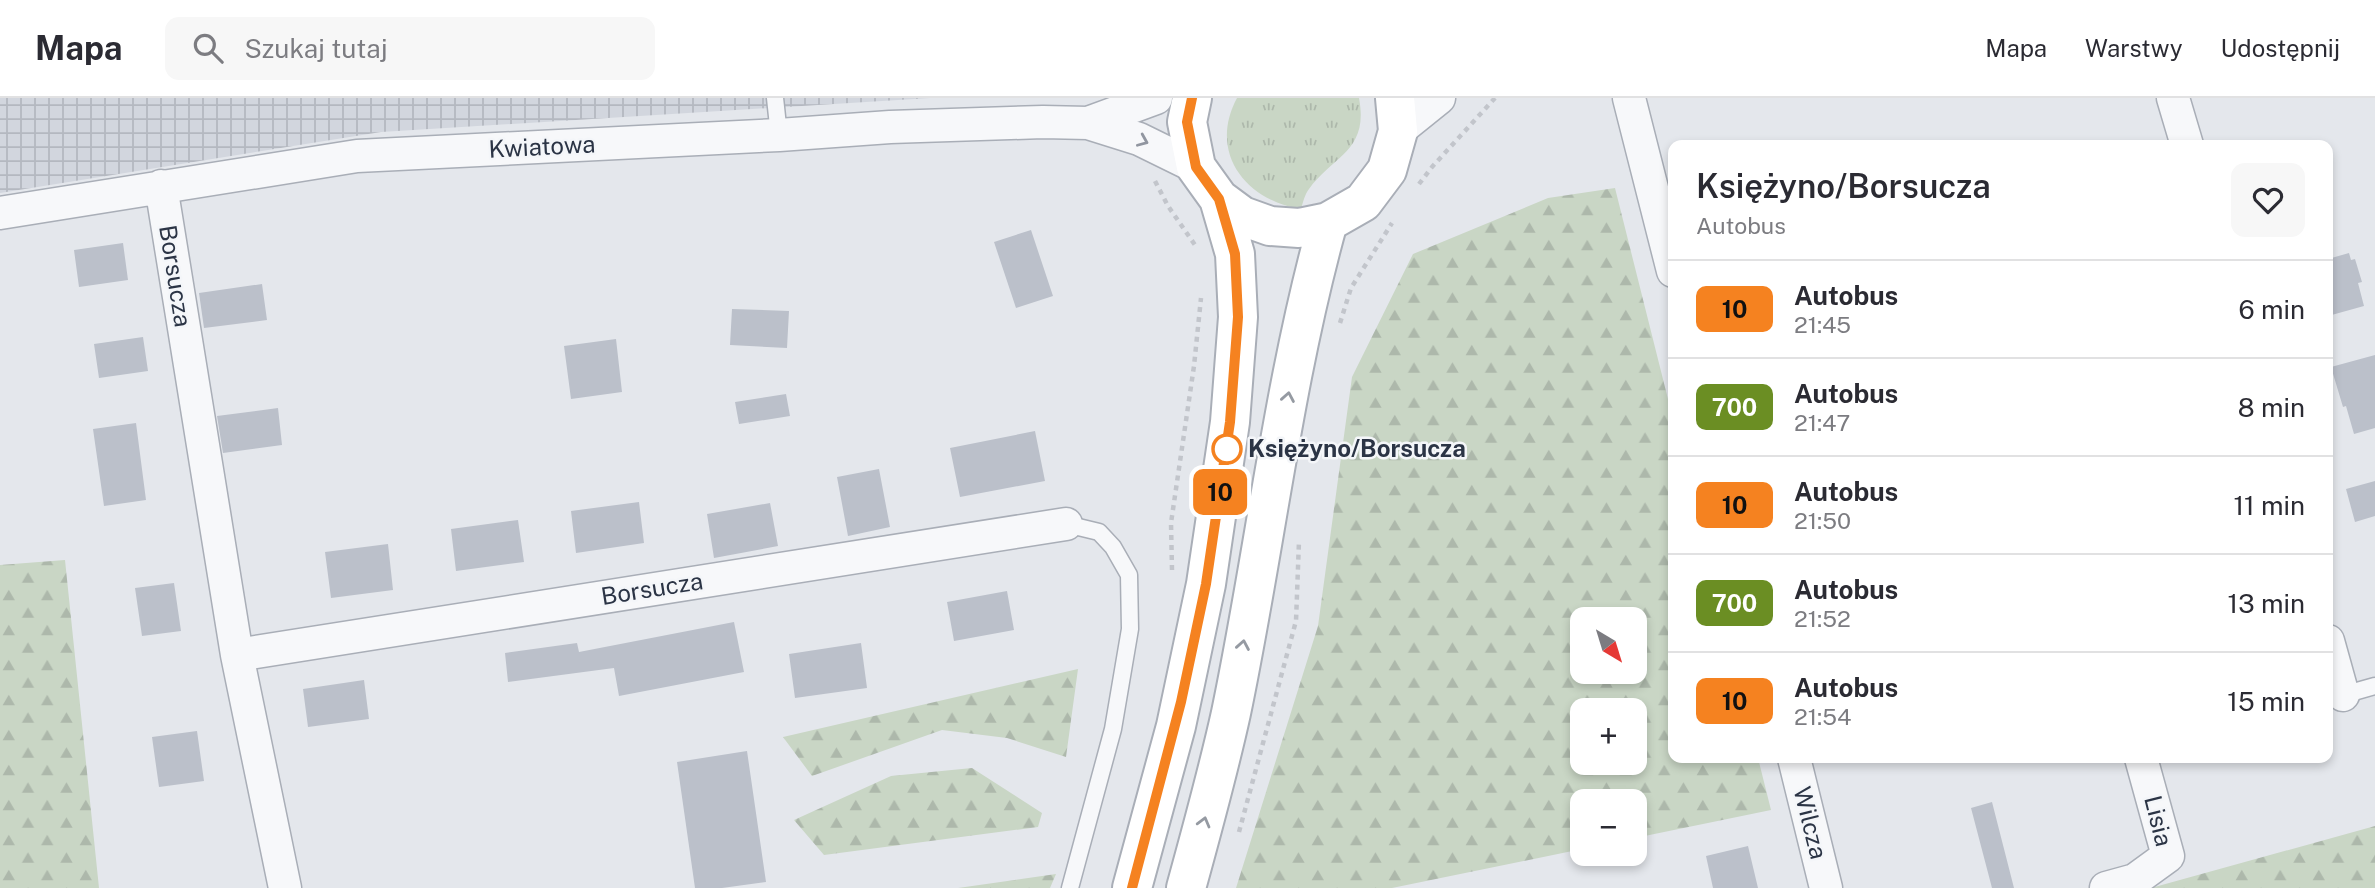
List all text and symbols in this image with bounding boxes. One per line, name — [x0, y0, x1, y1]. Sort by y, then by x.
search box — [165, 17, 655, 80]
text: Mapa — [35, 29, 123, 67]
icon: search — [189, 29, 227, 67]
text: Szukaj tutaj — [245, 33, 388, 64]
text: Mapa — [1985, 34, 2047, 62]
text: Warstwy — [2085, 34, 2183, 62]
text: Udostępnij — [2221, 34, 2340, 62]
street label: Kwiatowa — [488, 129, 596, 163]
one-way arrow — [1136, 133, 1148, 147]
button: heart — [2231, 163, 2305, 237]
text: Księżyno/Borsucza — [1696, 167, 1991, 205]
text: Autobus — [1696, 212, 1786, 239]
street label: Borsucza — [154, 223, 198, 329]
text: Autobus — [1794, 280, 1898, 311]
text: 6 min — [2238, 294, 2305, 325]
text: 10 — [1722, 295, 1747, 323]
text: 21:45 — [1794, 311, 1851, 338]
text: Autobus — [1794, 378, 1898, 409]
one-way arrow — [1280, 391, 1295, 403]
text: 8 min — [2238, 392, 2305, 423]
text: 700 — [1712, 393, 1757, 421]
text: 21:47 — [1794, 409, 1850, 436]
marker: Księżyno/Borsucza — [1212, 434, 1242, 464]
place label: Księżyno/Borsucza — [1248, 434, 1466, 462]
line badge: 10 — [1188, 469, 1252, 515]
text: Autobus — [1794, 476, 1898, 507]
text: 10 — [1207, 478, 1233, 506]
text: 11 min — [2233, 490, 2305, 521]
text: 10 — [1722, 491, 1747, 519]
text: 21:50 — [1794, 507, 1851, 534]
street label: Borsucza — [599, 566, 705, 610]
text: Autobus — [1794, 574, 1898, 605]
text: 13 min — [2228, 588, 2305, 619]
text: 700 — [1712, 589, 1757, 617]
text: 21:52 — [1794, 605, 1851, 632]
north arrow — [1570, 607, 1647, 684]
map controls — [1570, 607, 1647, 866]
one-way arrow — [1235, 639, 1250, 651]
text: Autobus — [1794, 672, 1898, 703]
text: 15 min — [2227, 686, 2305, 717]
text: 10 — [1722, 687, 1747, 715]
button: + — [1570, 698, 1647, 775]
text: 21:54 — [1794, 703, 1851, 730]
street label: Wilcza — [1789, 784, 1833, 862]
button: − — [1570, 789, 1647, 866]
street label: Lisia — [2139, 793, 2179, 849]
one-way arrow — [1196, 816, 1210, 828]

